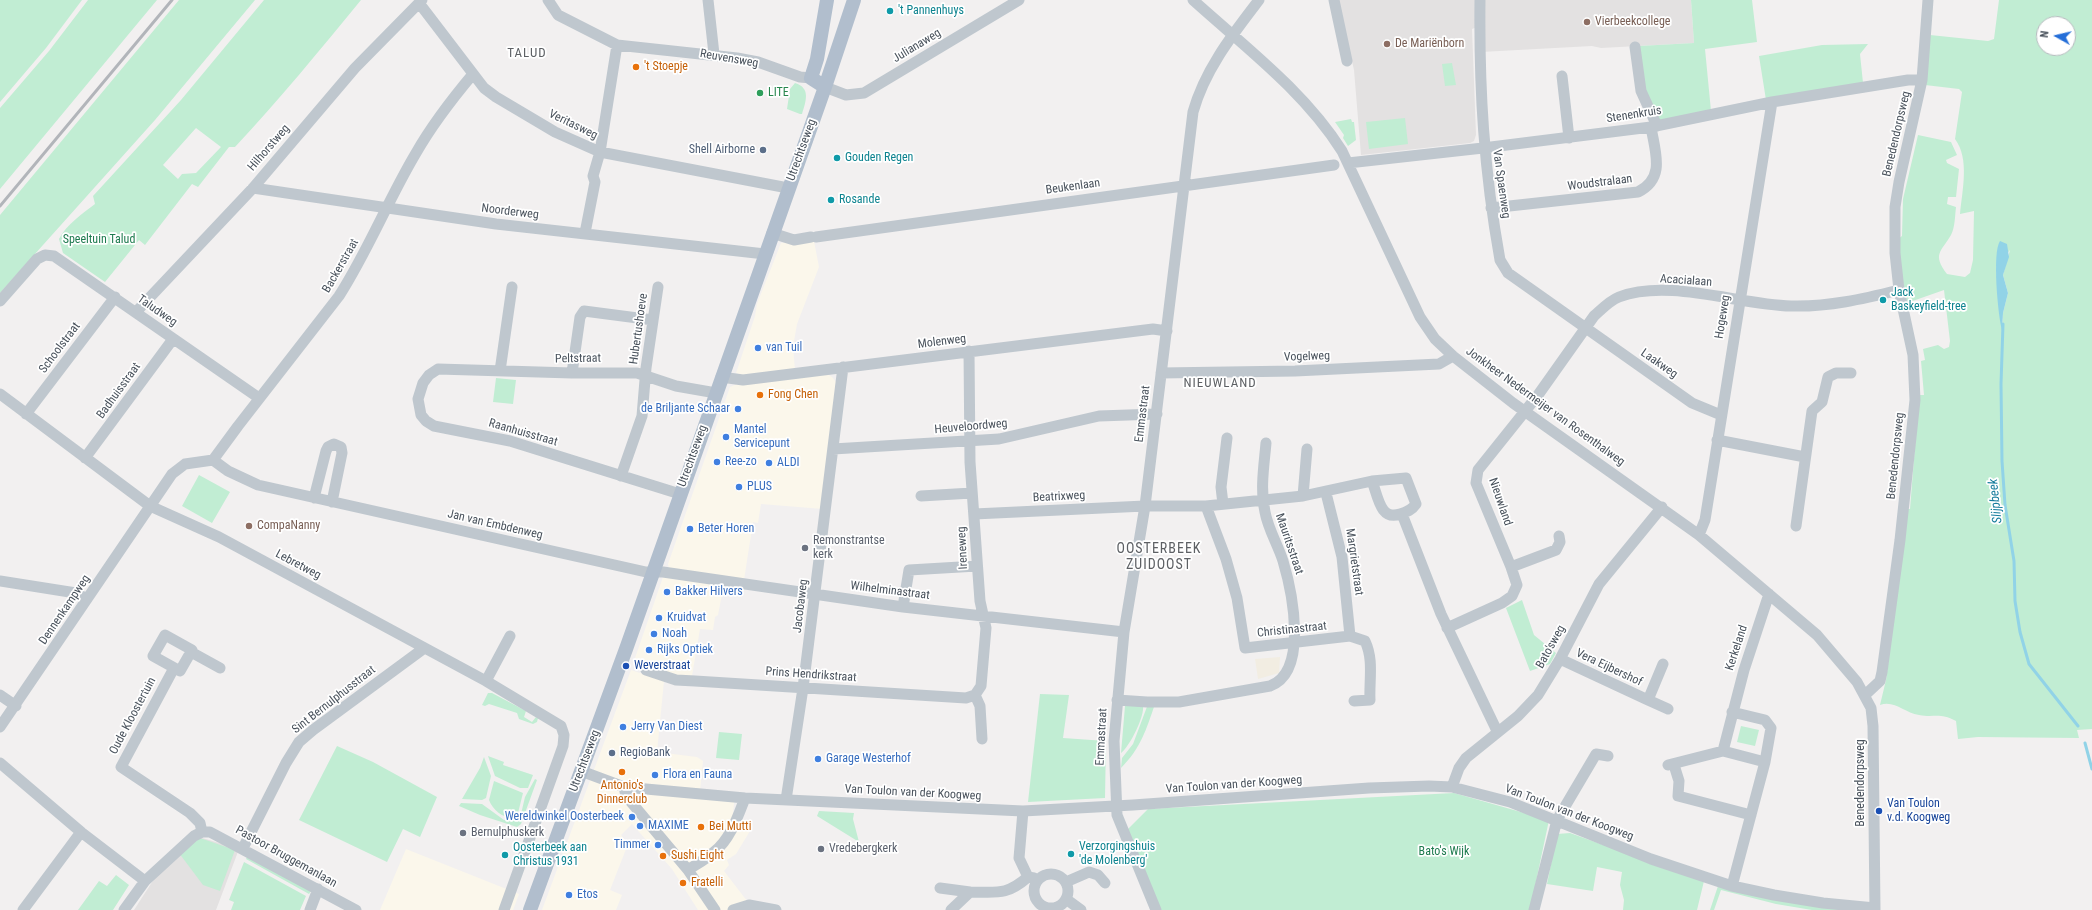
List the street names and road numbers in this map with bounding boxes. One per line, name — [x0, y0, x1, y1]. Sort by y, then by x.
street label: Julianaweg — [890, 26, 944, 66]
street label: Reuvensweg — [699, 47, 759, 71]
street label: Benedendorpsweg — [1880, 90, 1914, 178]
street label: Stenenkruis — [1605, 104, 1663, 126]
street label: Veritasweg — [546, 107, 600, 143]
street label: Utrechtseweg — [784, 117, 820, 183]
street label: Hilhorstweg — [245, 122, 293, 174]
street label: Van Spaenweg — [1489, 149, 1513, 219]
street label: Woudstralaan — [1567, 172, 1633, 194]
street label: Beukenlaan — [1045, 176, 1101, 198]
street label: Noorderweg — [480, 201, 540, 223]
street label: Backerstraat — [320, 236, 362, 296]
street label: Acacialaan — [1659, 272, 1713, 290]
street label: Taludweg — [134, 292, 180, 330]
street label: Hubertushoeve — [627, 293, 651, 365]
street label: Hogeweg — [1712, 294, 1734, 340]
street label: Schoolstraat — [36, 320, 84, 376]
street label: Molenweg — [917, 332, 967, 352]
street label: Jonkheer Nedermeijer van Rosenthalweg — [1463, 345, 1627, 469]
street label: Laakweg — [1638, 346, 1680, 382]
street label: Vogelweg — [1284, 349, 1330, 365]
street label: Peltstraat — [555, 351, 601, 367]
street label: Badhuisstraat — [94, 360, 144, 422]
street label: Emmastraat — [1132, 385, 1154, 443]
street label: Benedendorpsweg — [1884, 412, 1908, 500]
street label: Raanhuisstraat — [487, 416, 559, 450]
street label: Heuveloordweg — [934, 417, 1008, 437]
street label: Utrechtseweg — [675, 423, 711, 489]
street label: Nieuwland — [1485, 476, 1515, 528]
street label: Beatrixweg — [1032, 488, 1086, 506]
street label: Jan van Embdenweg — [446, 507, 544, 543]
street label: Mauritsstraat — [1272, 512, 1306, 576]
street label: Ireneweg — [955, 526, 971, 570]
street label: Margrietstraat — [1342, 528, 1366, 596]
street label: Lebretweg — [273, 547, 323, 583]
street label: Dennenkampweg — [36, 572, 94, 648]
street label: Jacobaweg — [791, 578, 811, 634]
street label: Wilhelminastraat — [850, 579, 930, 603]
street label: Christinastraat — [1257, 619, 1327, 641]
street label: Bato'sweg — [1533, 623, 1569, 671]
street label: Kerkeland — [1723, 623, 1751, 673]
street label: Vera Eijbershof — [1573, 646, 1645, 690]
street label: Sint Bernulphusstraat — [289, 663, 379, 737]
street label: Prins Hendrikstraat — [765, 665, 857, 685]
street label: Oude Kloostertuin — [107, 675, 159, 757]
street label: Emmastraat — [1093, 708, 1111, 766]
street label: Utrechtseweg — [567, 728, 603, 794]
street label: Benedendorpsweg — [1854, 739, 1868, 827]
street label: Van Toulon van der Koogweg — [1165, 773, 1303, 797]
street label: Van Toulon van der Koogweg — [844, 782, 982, 804]
street label: Van Toulon van der Koogweg — [1503, 782, 1635, 844]
street label: Pastoor Bruggemanlaan — [233, 823, 339, 891]

